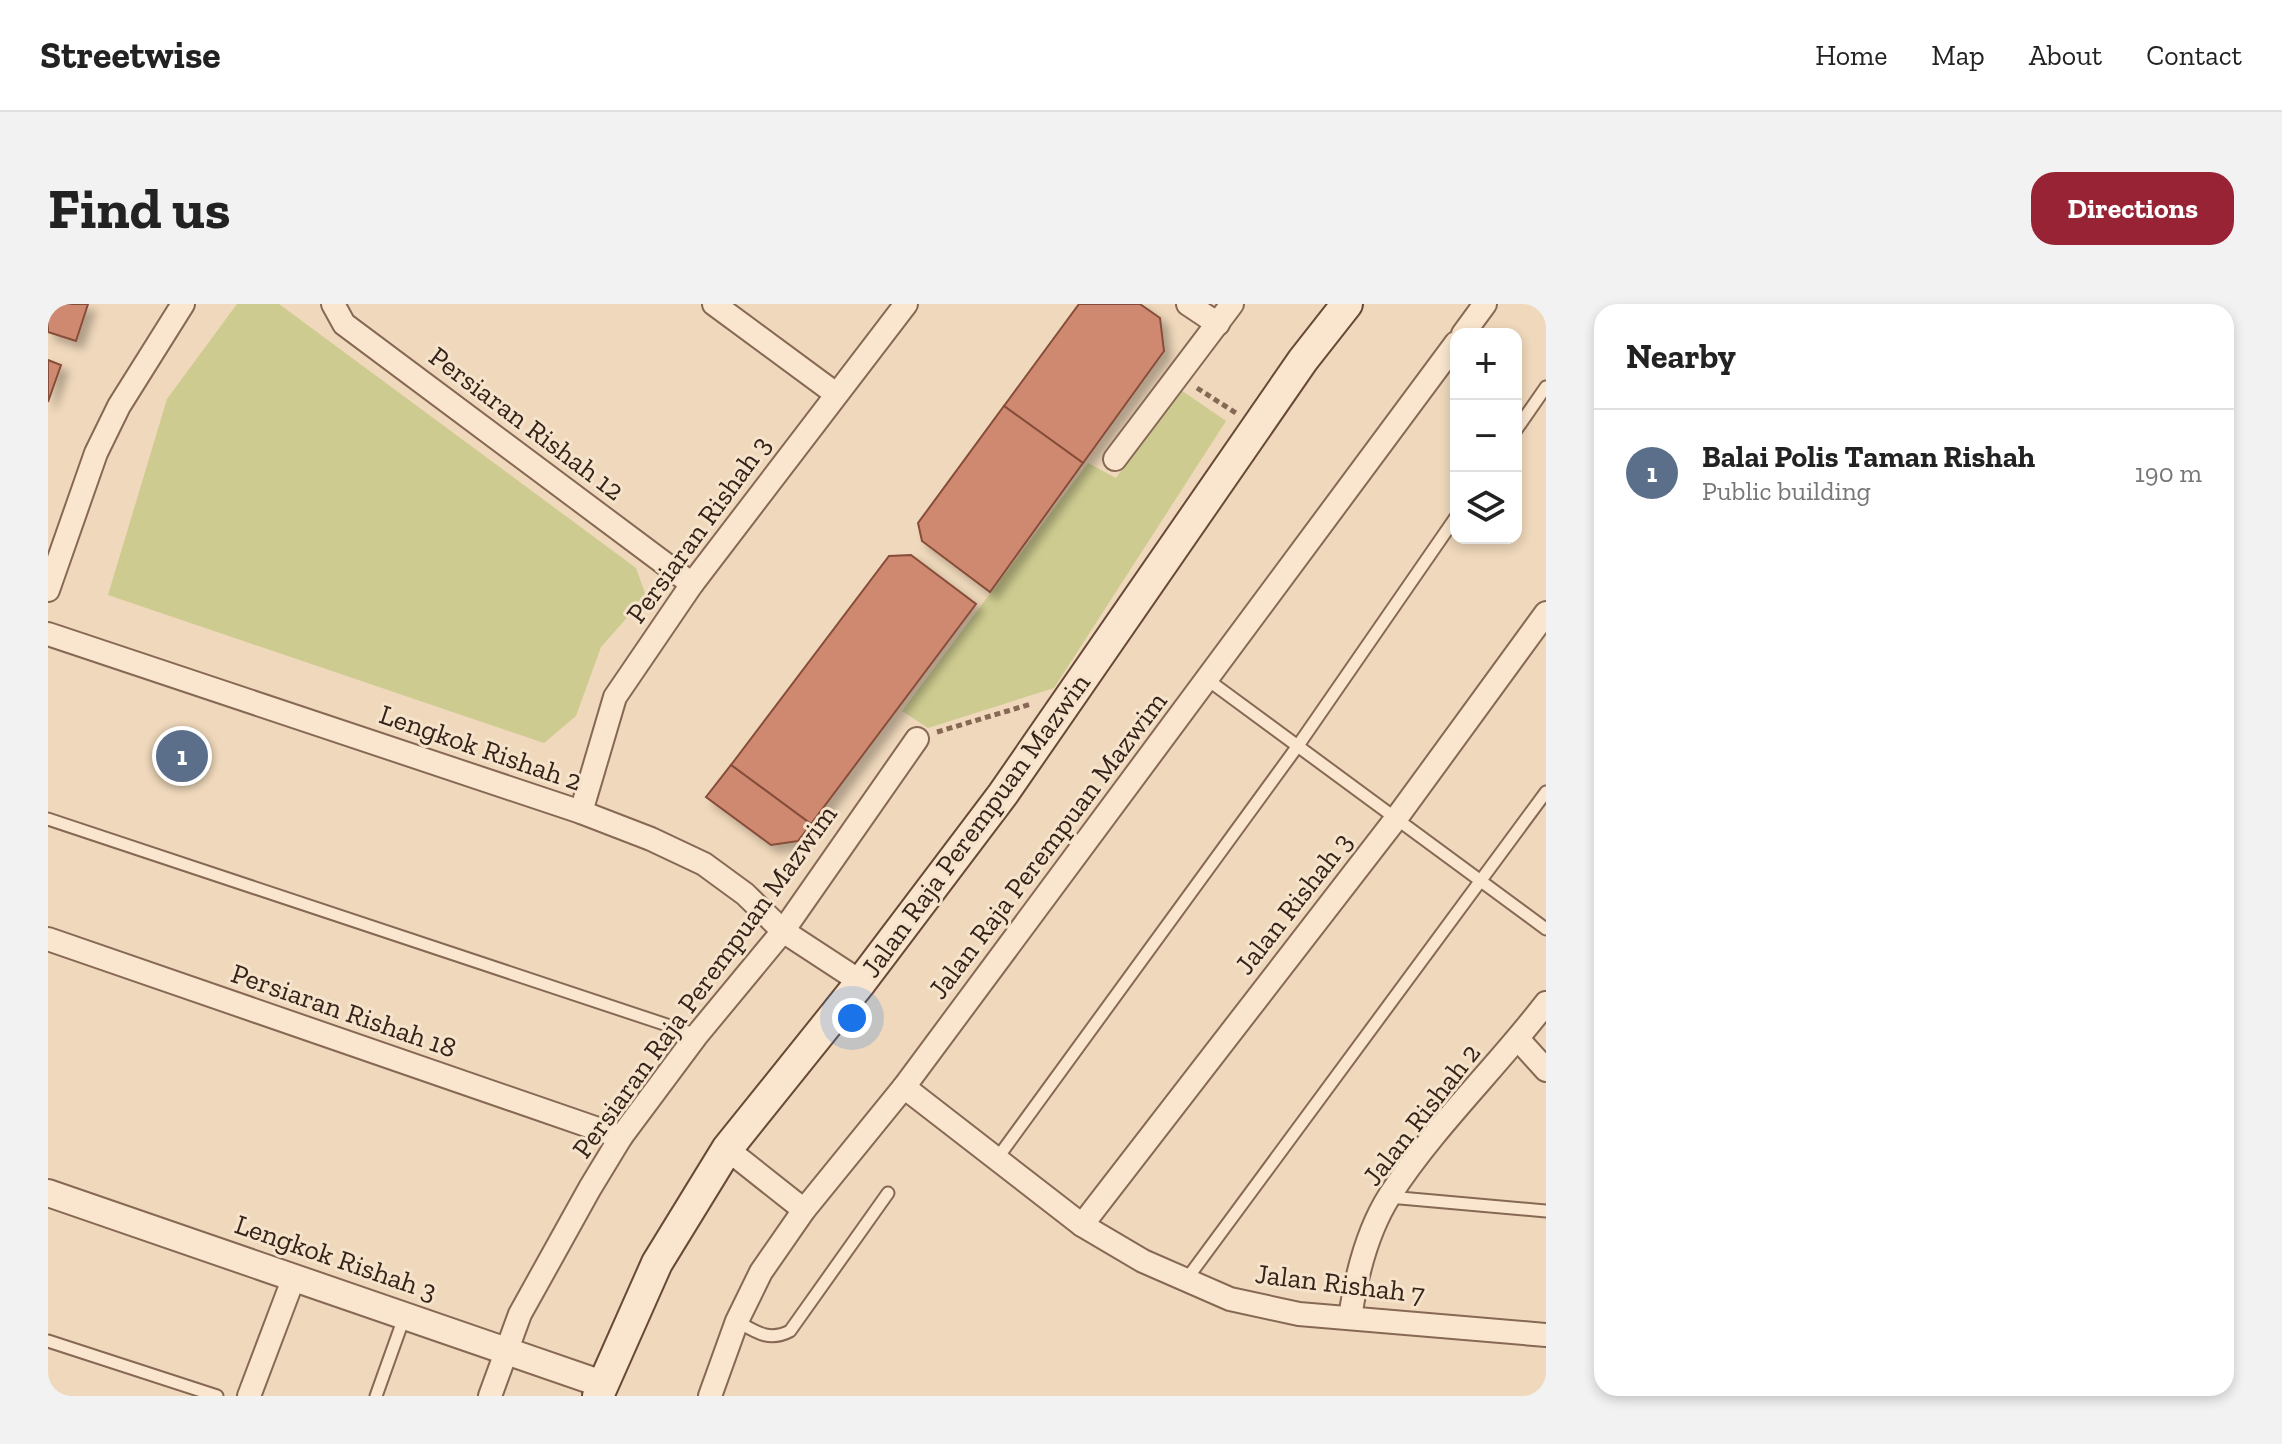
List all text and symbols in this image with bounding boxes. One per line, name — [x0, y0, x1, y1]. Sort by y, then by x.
text: Streetwise — [40, 32, 221, 78]
text: Home — [1815, 39, 1887, 72]
text: Map — [1931, 39, 1985, 72]
text: About — [2029, 39, 2102, 72]
text: Contact — [2146, 39, 2242, 72]
button: Directions — [2031, 172, 2234, 245]
text: Find us — [48, 175, 231, 242]
map controls — [1450, 328, 1522, 544]
button: + — [1450, 328, 1522, 400]
text: Nearby — [1626, 336, 1736, 377]
street label: Persiaran Rishah 12 — [423, 339, 631, 507]
button: − — [1450, 400, 1522, 472]
street label: Persiaran Rishah 3 — [619, 429, 778, 629]
text: Balai Polis Taman Rishah — [1702, 439, 2035, 475]
text: 1 — [1647, 457, 1657, 489]
text: 190 m — [2135, 457, 2202, 489]
button: layers — [1450, 472, 1522, 544]
text: Public building — [1702, 475, 1871, 507]
street label: Jalan Raja Perempuan Mazwin — [854, 667, 1097, 984]
street label: Jalan Raja Perempuan Mazwim — [921, 685, 1174, 1005]
street label: Lengkok Rishah 2 — [375, 697, 586, 798]
pin: 1 — [156, 726, 208, 786]
street label: Persiaran Raja Perempuan Mazwim — [565, 798, 844, 1164]
street label: Jalan Rishah 3 — [1228, 826, 1359, 981]
street label: Persiaran Rishah 18 — [227, 956, 461, 1064]
your location — [832, 998, 872, 1038]
street label: Jalan Rishah 2 — [1356, 1037, 1487, 1192]
street label: Lengkok Rishah 3 — [231, 1207, 441, 1307]
street label: Jalan Rishah 7 — [1253, 1257, 1427, 1310]

